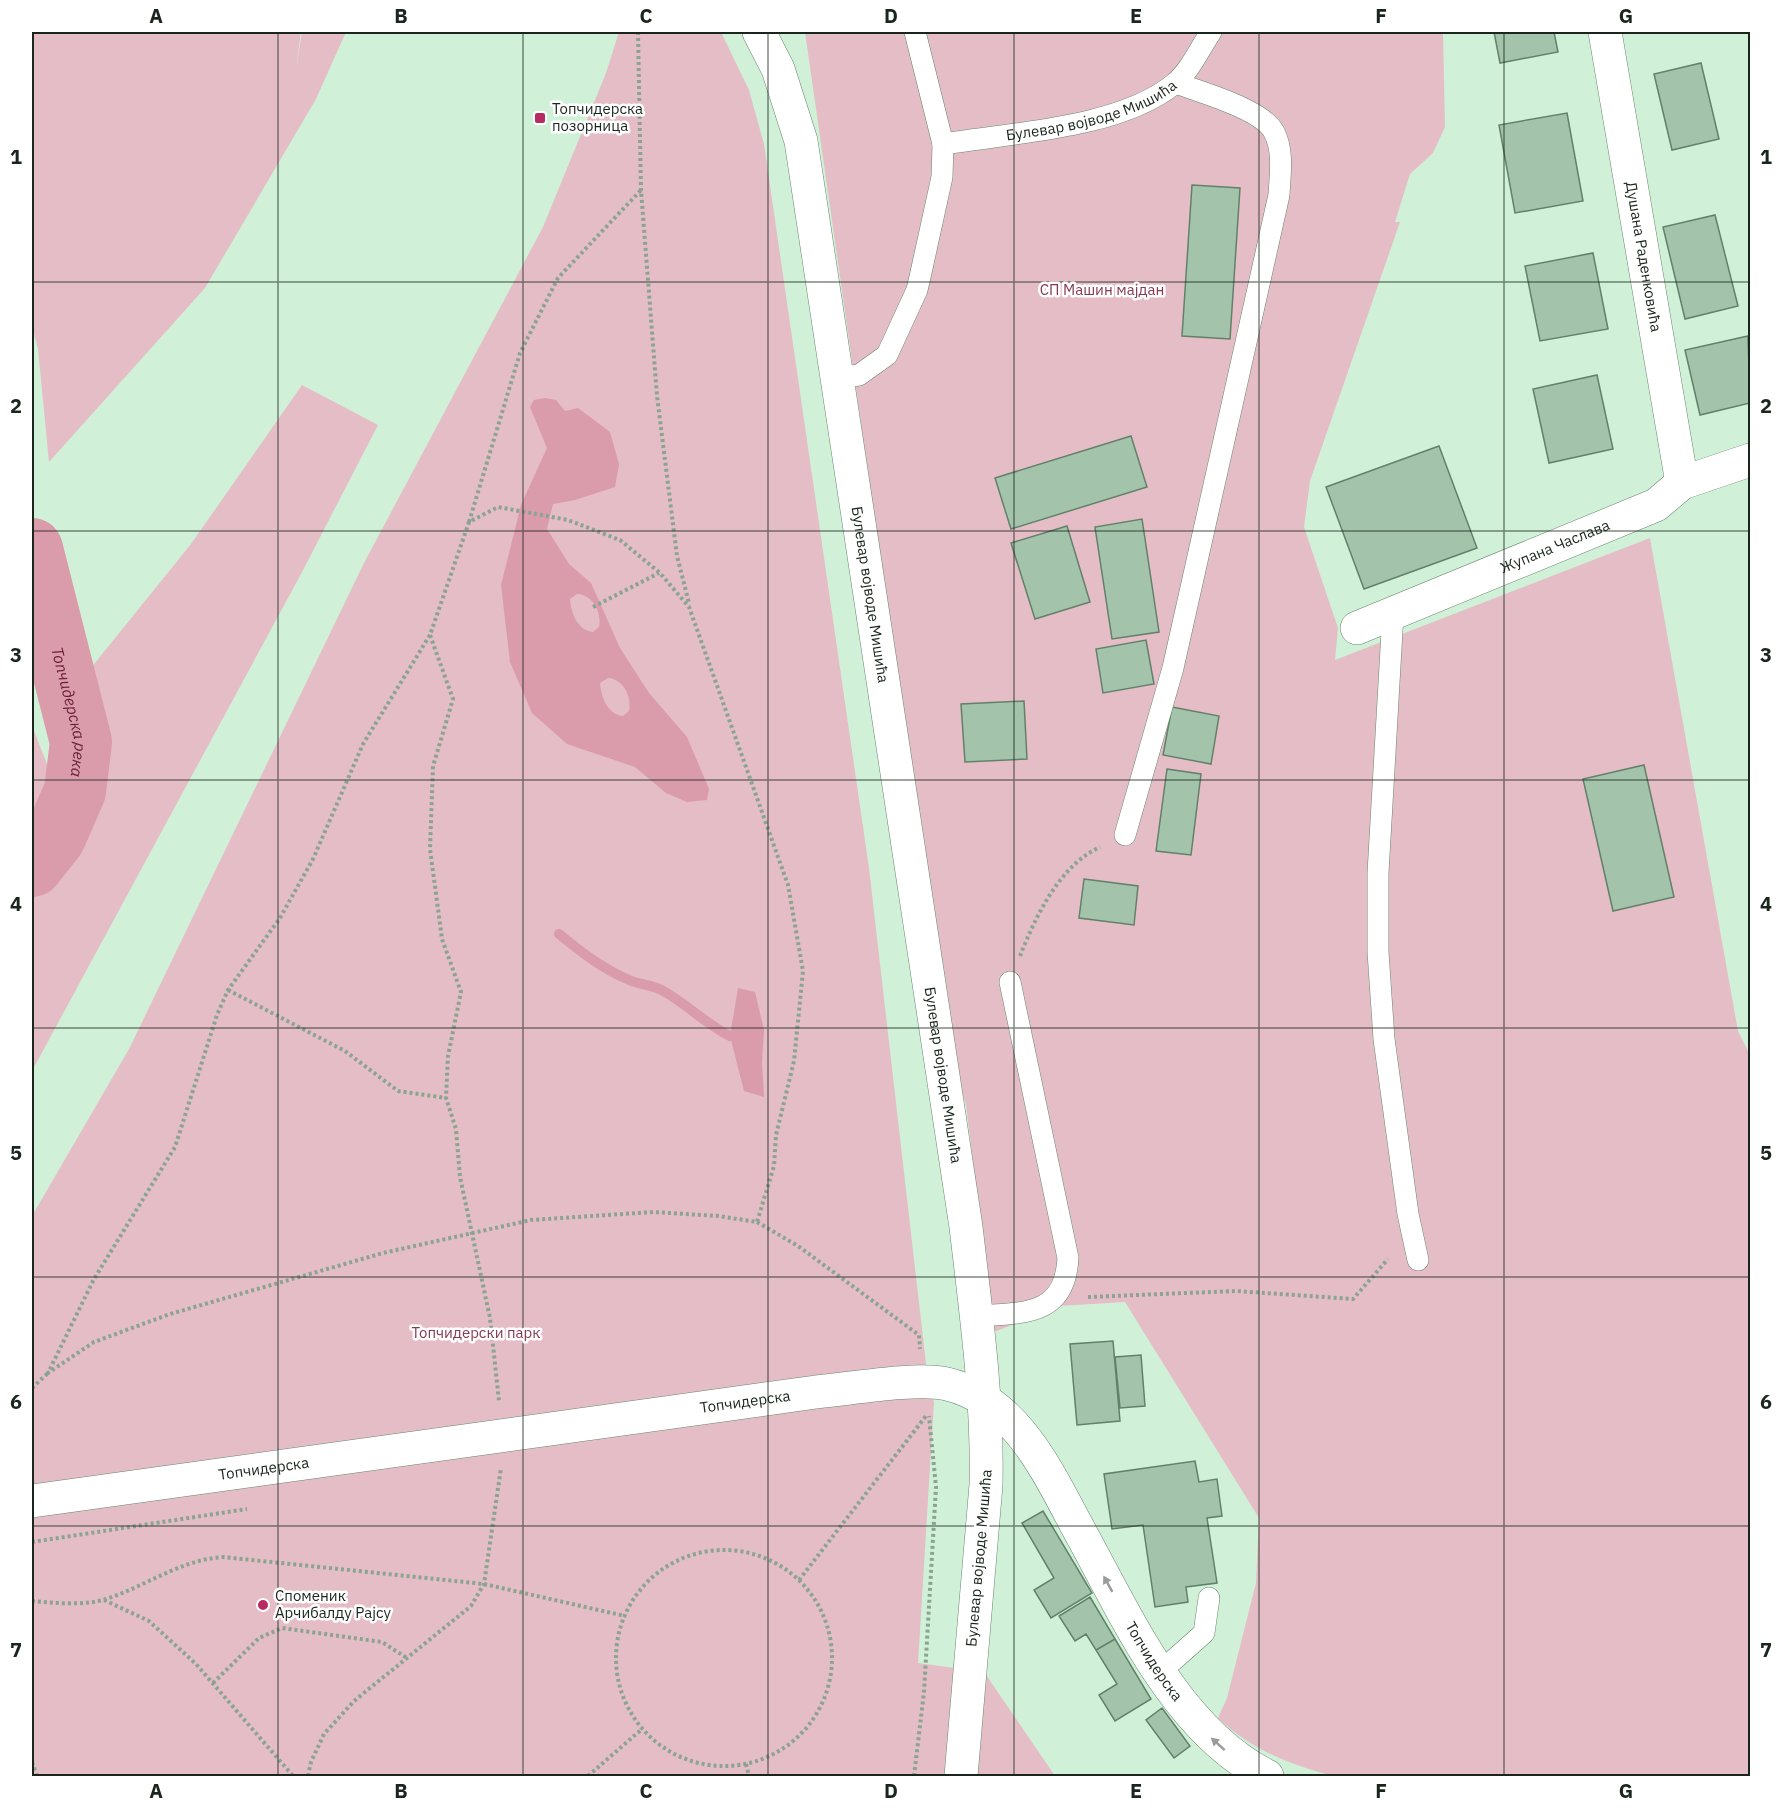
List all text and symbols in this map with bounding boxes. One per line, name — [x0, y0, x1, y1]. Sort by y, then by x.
text: A — [149, 2, 163, 29]
text: B — [394, 2, 408, 29]
text: C — [639, 2, 653, 29]
text: D — [884, 2, 898, 29]
text: E — [1130, 2, 1142, 29]
text: F — [1375, 2, 1387, 29]
text: G — [1619, 2, 1633, 29]
street label: Булевар војводе Мишића — [1005, 76, 1180, 144]
place label: Топчидерска позорница — [552, 99, 643, 135]
marker: Топчидерска позорница — [533, 111, 547, 125]
text: 1 — [10, 143, 22, 170]
text: 1 — [1760, 143, 1772, 170]
street label: Душана Раденковића — [1622, 180, 1666, 333]
park label: СП Машин мајдан — [1040, 280, 1164, 299]
text: 2 — [10, 392, 22, 419]
text: 2 — [1760, 392, 1772, 419]
street label: Булевар војводе Мишића — [848, 505, 893, 684]
street label: Жупана Часлава — [1497, 515, 1612, 577]
text: 3 — [10, 641, 22, 668]
text: 3 — [1760, 641, 1772, 668]
water label: Топчидерска река — [47, 645, 91, 778]
text: 4 — [10, 890, 22, 917]
text: 4 — [1760, 890, 1772, 917]
street label: Булевар војводе Мишића — [921, 985, 966, 1165]
text: 5 — [10, 1139, 22, 1166]
text: 5 — [1760, 1139, 1772, 1166]
park label: Топчидерски парк — [411, 1323, 541, 1342]
street label: Топчидерска — [699, 1386, 792, 1417]
text: 6 — [10, 1388, 22, 1415]
text: 6 — [1760, 1388, 1772, 1415]
street label: Топчидерска — [217, 1453, 310, 1484]
street label: Булевар војводе Мишића — [961, 1468, 996, 1648]
one-way arrow — [1103, 1575, 1113, 1592]
place label: Споменик Арчибалду Рајсу — [275, 1586, 391, 1622]
marker: Споменик Арчибалду Рајсу — [256, 1598, 270, 1612]
street label: Топчидерска — [1121, 1618, 1187, 1705]
text: 7 — [10, 1636, 22, 1663]
text: 7 — [1760, 1636, 1772, 1663]
one-way arrow — [1211, 1737, 1226, 1751]
text: A — [149, 1777, 163, 1804]
text: B — [394, 1777, 408, 1804]
text: C — [639, 1777, 653, 1804]
text: D — [884, 1777, 898, 1804]
text: E — [1130, 1777, 1142, 1804]
text: F — [1375, 1777, 1387, 1804]
text: G — [1619, 1777, 1633, 1804]

